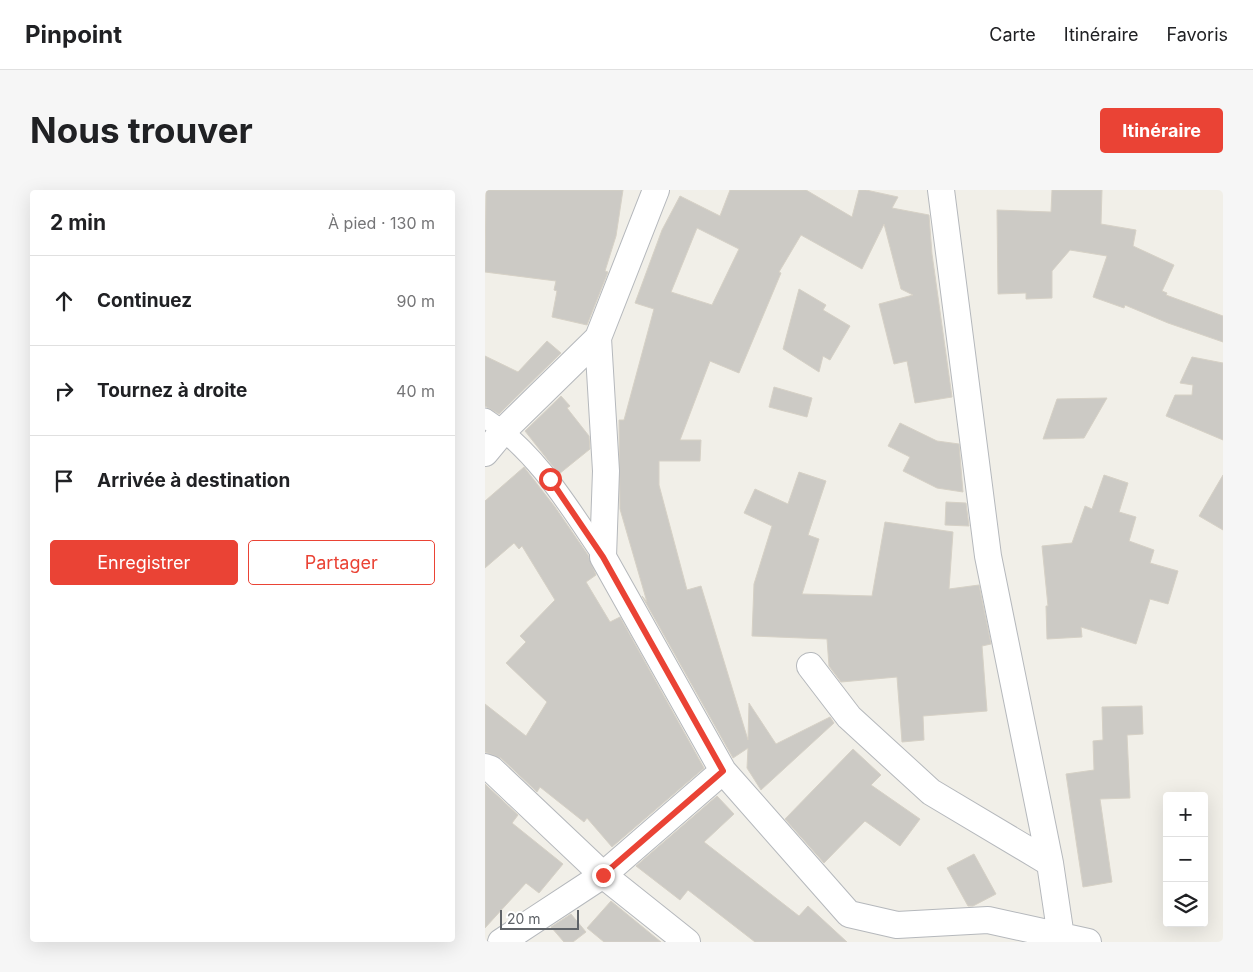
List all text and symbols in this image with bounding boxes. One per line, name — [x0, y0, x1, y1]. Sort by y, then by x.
text: Pinpoint — [25, 20, 122, 49]
text: Carte — [989, 24, 1036, 45]
text: Itinéraire — [1064, 24, 1138, 45]
text: Favoris — [1166, 24, 1228, 45]
button: Itinéraire — [1100, 108, 1223, 153]
text: Nous trouver — [30, 109, 253, 151]
text: 2 min — [50, 210, 106, 235]
text: À pied · 130 m — [328, 213, 435, 233]
icon: ahead — [50, 287, 78, 315]
text: Continuez — [97, 289, 192, 312]
text: 90 m — [396, 291, 435, 311]
icon: right — [50, 377, 78, 405]
text: Tournez à droite — [97, 379, 247, 402]
text: 40 m — [396, 381, 435, 401]
icon: arrive — [50, 467, 78, 495]
route start — [539, 468, 562, 491]
text: Arrivée à destination — [97, 469, 290, 492]
button: Enregistrer — [50, 540, 238, 585]
button: Partager — [248, 540, 435, 585]
map controls — [1163, 792, 1208, 927]
button: + — [1163, 792, 1208, 837]
button: − — [1163, 837, 1208, 882]
route end — [592, 864, 615, 887]
button: layers — [1163, 882, 1208, 927]
scale bar — [500, 907, 579, 930]
text: 20 m — [507, 910, 541, 927]

